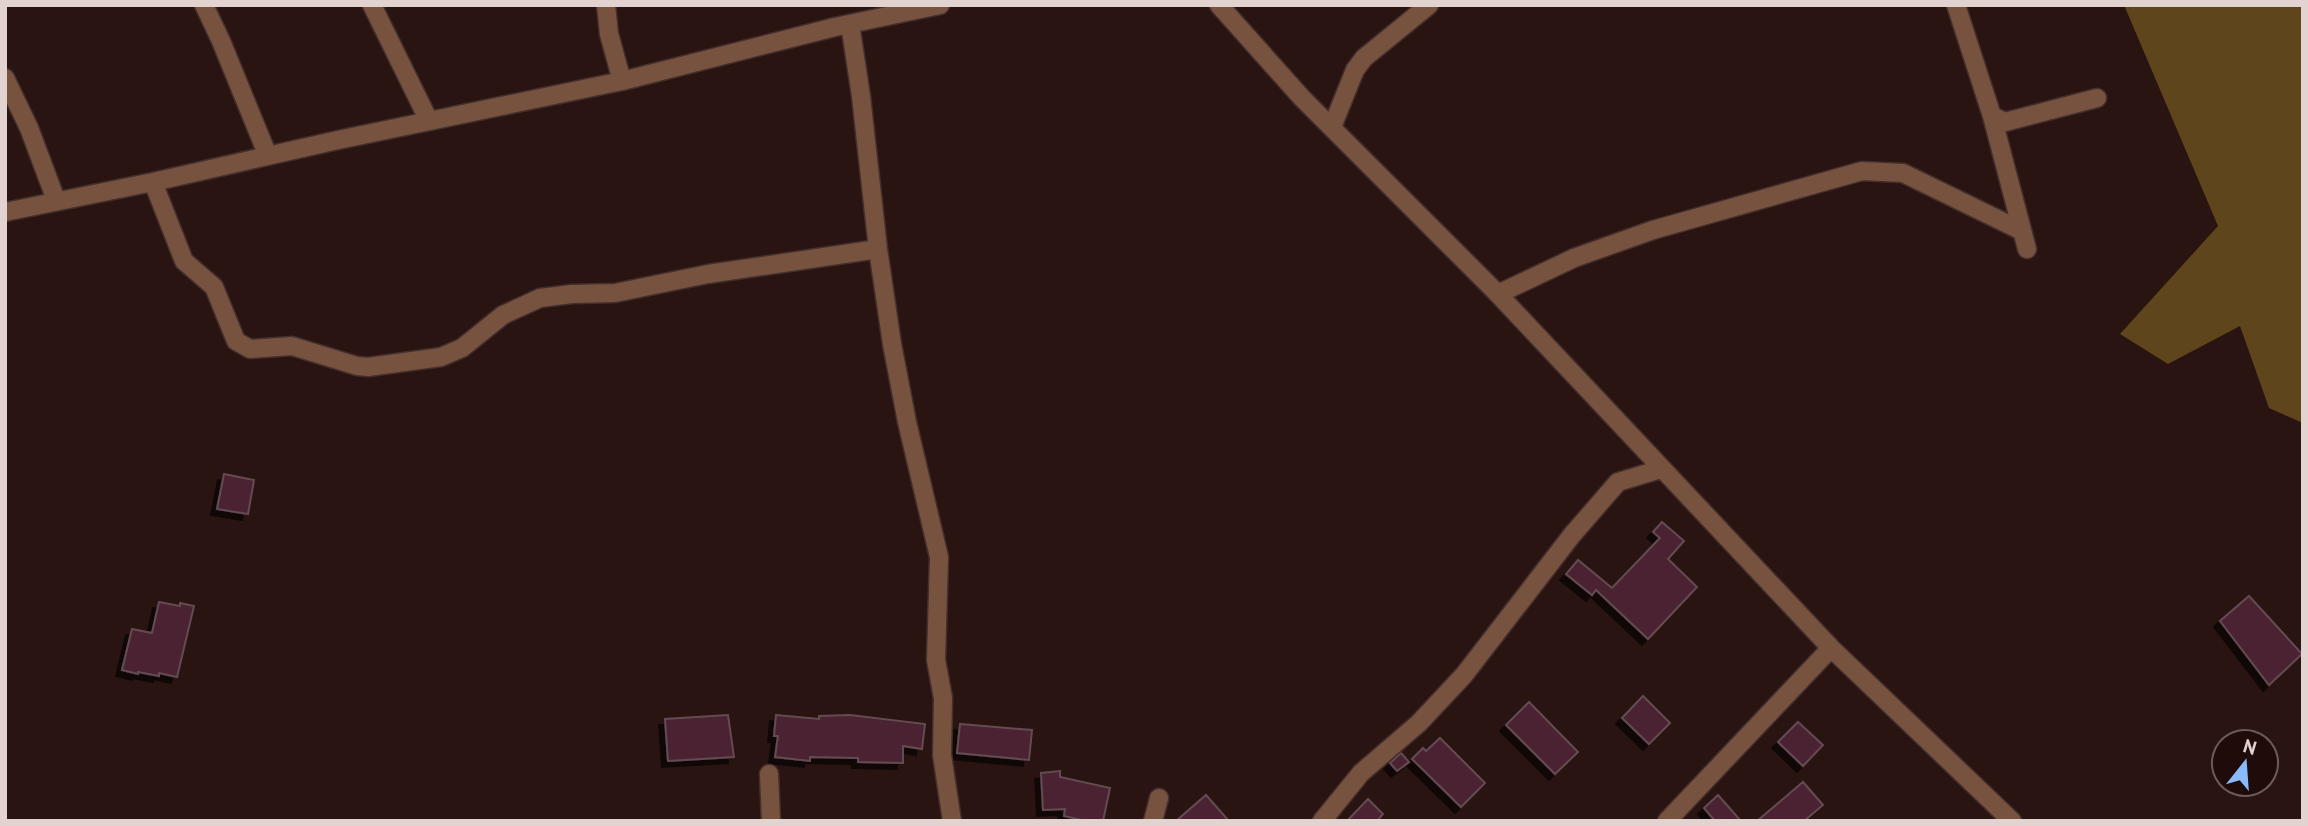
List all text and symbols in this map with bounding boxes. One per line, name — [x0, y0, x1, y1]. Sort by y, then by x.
north arrow — [2210, 728, 2280, 798]
text: N — [2240, 733, 2259, 760]

